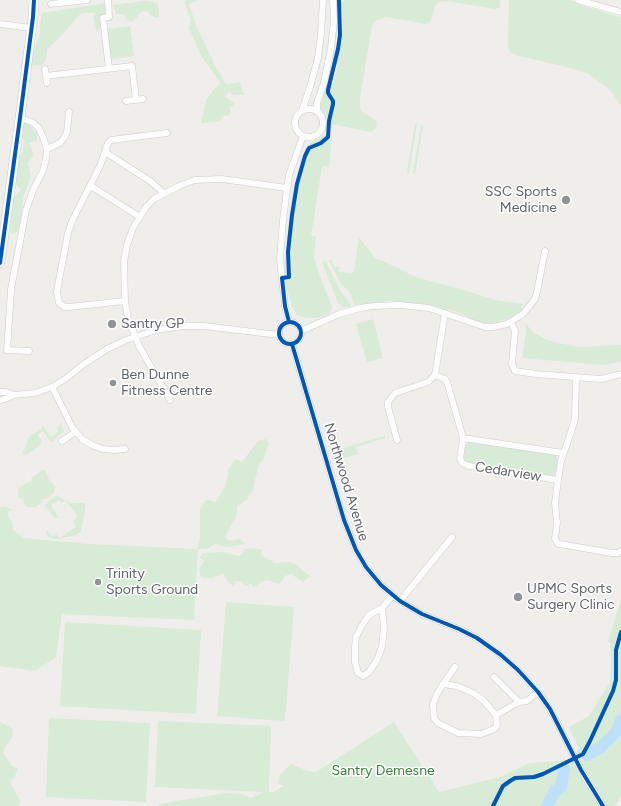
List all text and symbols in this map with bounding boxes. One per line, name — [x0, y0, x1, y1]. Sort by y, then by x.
place label: SSC Sports Medicine — [485, 184, 557, 216]
marker: SSC Sports Medicine — [560, 194, 572, 206]
place label: Santry GP — [121, 316, 184, 332]
marker: Santry GP — [106, 318, 118, 330]
place label: Ben Dunne Fitness Centre — [121, 367, 212, 400]
marker: Ben Dunne Fitness Centre — [108, 378, 118, 388]
street label: Northwood Avenue — [320, 421, 372, 543]
street label: Cedarview — [474, 458, 542, 486]
place label: Trinity Sports Ground — [106, 566, 198, 598]
marker: Trinity Sports Ground — [93, 577, 103, 587]
place label: UPMC Sports Surgery Clinic — [527, 581, 615, 614]
marker: UPMC Sports Surgery Clinic — [512, 591, 524, 603]
park label: Santry Demesne — [331, 763, 435, 779]

